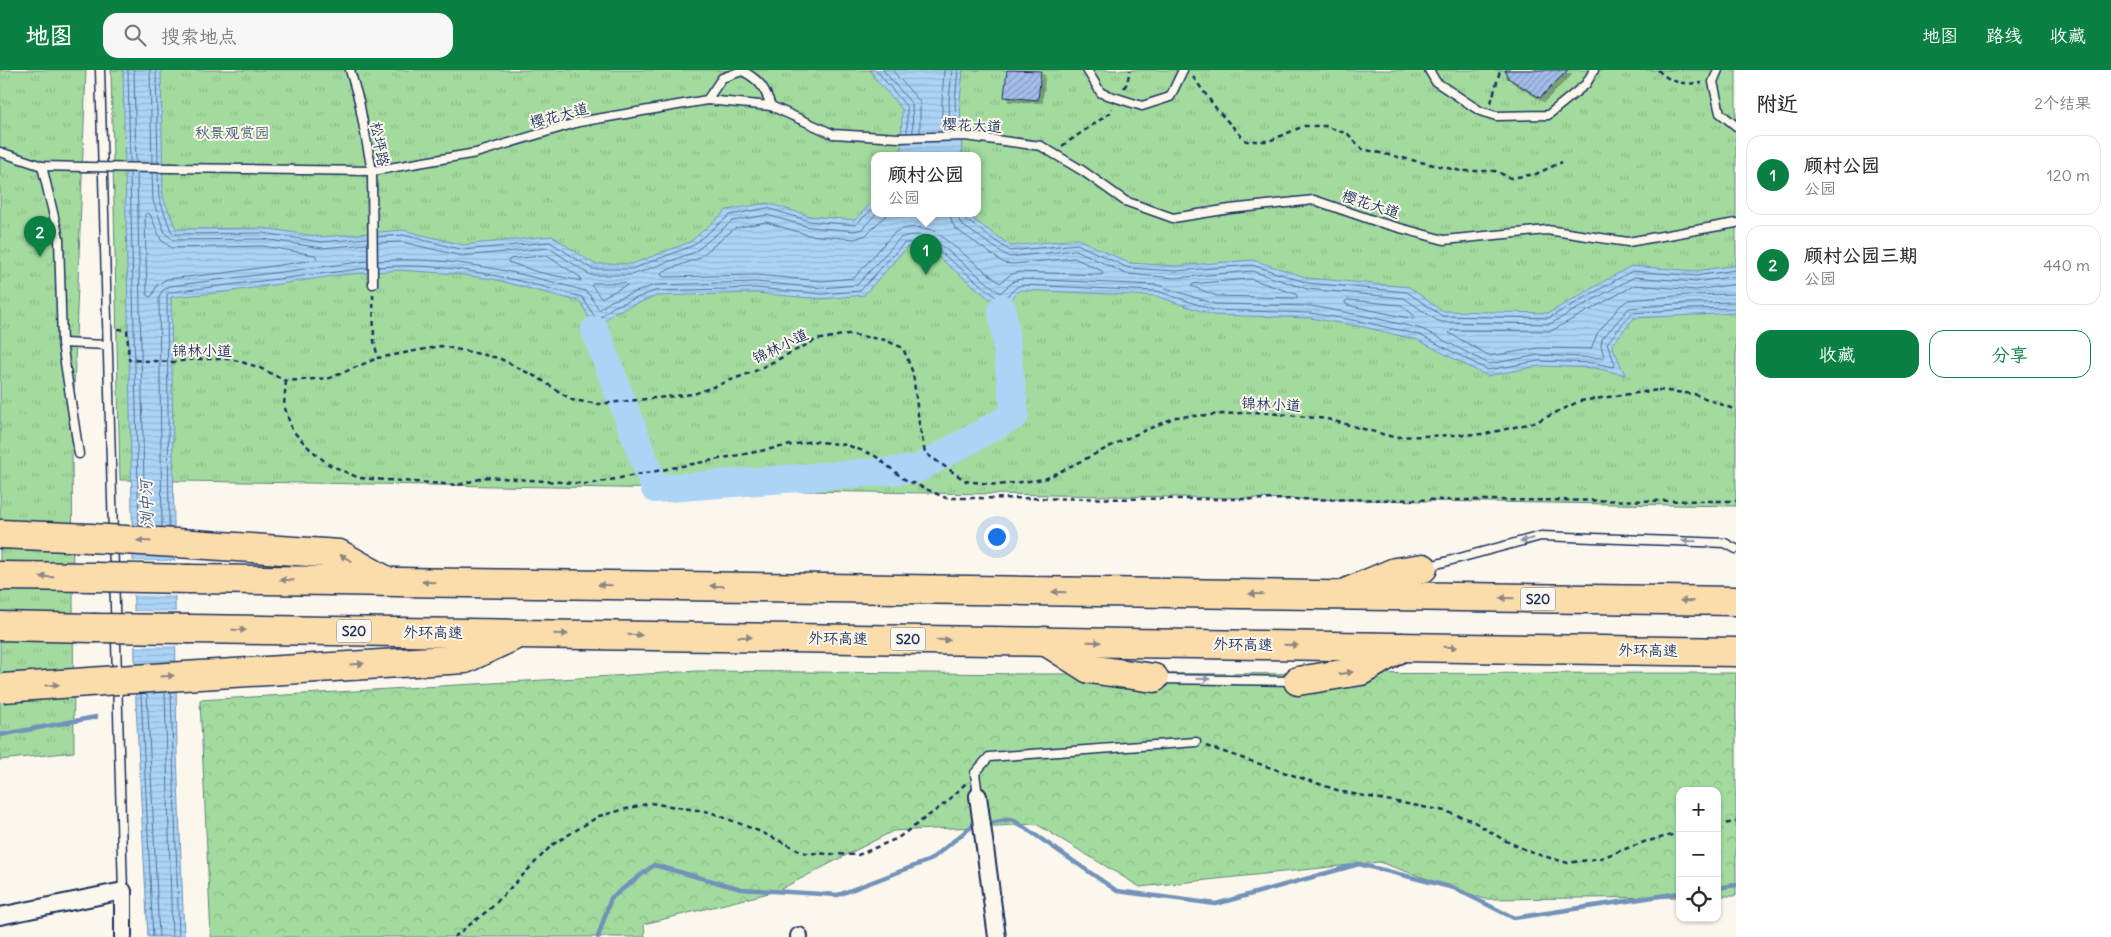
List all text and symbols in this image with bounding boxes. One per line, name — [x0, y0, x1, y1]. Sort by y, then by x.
search box — [103, 13, 453, 58]
text: 地图 — [25, 20, 73, 50]
icon: search — [121, 21, 149, 49]
text: 搜索地点 — [161, 24, 237, 48]
text: 地图 — [1922, 24, 1958, 47]
text: 路线 — [1986, 24, 2022, 47]
text: 收藏 — [2050, 24, 2086, 47]
text: 附近 — [1756, 90, 1798, 117]
text: 2个结果 — [2034, 93, 2091, 113]
street label: 樱花大道 — [528, 98, 590, 132]
street label: 樱花大道 — [942, 114, 1002, 136]
street label: 松坪路 — [367, 120, 393, 168]
park label: 秋景观赏园 — [194, 123, 270, 142]
popup — [871, 152, 981, 217]
text: 顾村公园 — [1804, 153, 1880, 177]
text: 顾村公园 — [888, 162, 964, 186]
text: 1 — [1770, 165, 1776, 185]
text: 120 m — [2047, 165, 2090, 185]
text: 公园 — [1804, 178, 1836, 198]
street label: 樱花大道 — [1340, 186, 1402, 222]
text: 公园 — [888, 187, 920, 207]
pin: 2 — [24, 216, 56, 257]
pin: 1 — [910, 234, 942, 275]
text: 顾村公园三期 — [1804, 243, 1918, 267]
text: 2 — [1769, 255, 1777, 275]
text: 440 m — [2043, 255, 2090, 275]
text: 公园 — [1804, 268, 1836, 288]
street label: 锦林小道 — [749, 324, 811, 368]
button: 收藏 — [1756, 330, 1919, 378]
button: 分享 — [1929, 330, 2091, 378]
street label: 锦林小道 — [172, 341, 232, 360]
street label: 锦林小道 — [1241, 393, 1301, 415]
water label: 浏中河 — [135, 477, 157, 528]
your location — [984, 524, 1010, 550]
one-way arrow — [1519, 536, 1534, 544]
one-way arrow — [136, 537, 152, 545]
one-way arrow — [1681, 537, 1697, 545]
one-way arrow — [339, 554, 353, 562]
one-way arrow — [39, 573, 55, 581]
one-way arrow — [279, 576, 295, 584]
one-way arrow — [421, 578, 437, 586]
one-way arrow — [596, 581, 612, 589]
one-way arrow — [709, 582, 725, 590]
one-way arrow — [1050, 588, 1066, 596]
road number: S20 — [1520, 588, 1556, 610]
one-way arrow — [1248, 590, 1264, 598]
one-way arrow — [1499, 594, 1515, 602]
one-way arrow — [1679, 597, 1695, 605]
road number: S20 — [336, 620, 372, 642]
street label: 外环高速 — [403, 622, 463, 642]
one-way arrow — [231, 626, 247, 634]
street label: 外环高速 — [808, 628, 868, 648]
road number: S20 — [890, 628, 926, 650]
one-way arrow — [554, 631, 570, 639]
one-way arrow — [627, 632, 643, 640]
one-way arrow — [737, 633, 753, 641]
street label: 外环高速 — [1213, 634, 1273, 654]
one-way arrow — [936, 636, 952, 644]
one-way arrow — [1086, 638, 1102, 646]
street label: 外环高速 — [1618, 640, 1678, 660]
one-way arrow — [1283, 641, 1299, 649]
one-way arrow — [1443, 644, 1459, 652]
one-way arrow — [350, 660, 366, 668]
one-way arrow — [1339, 669, 1355, 677]
one-way arrow — [159, 672, 175, 680]
one-way arrow — [1195, 676, 1211, 684]
one-way arrow — [44, 680, 60, 688]
map controls — [1676, 787, 1721, 922]
button: + — [1676, 787, 1721, 832]
button: − — [1676, 832, 1721, 877]
button: locate — [1676, 877, 1721, 922]

